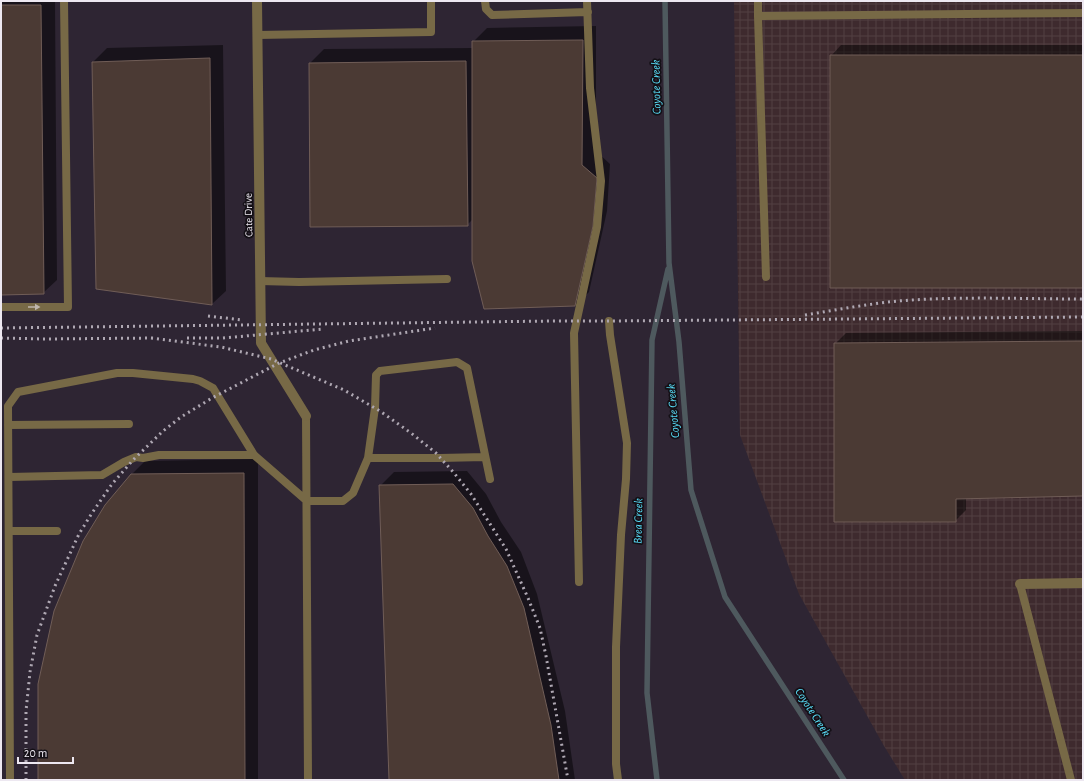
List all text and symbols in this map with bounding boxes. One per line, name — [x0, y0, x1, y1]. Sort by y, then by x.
water label: Coyote Creek — [650, 59, 662, 114]
street label: Cate Drive — [243, 193, 254, 237]
one-way arrow — [28, 304, 41, 310]
water label: Coyote Creek — [665, 383, 681, 439]
water label: Brea Creek — [632, 498, 644, 544]
water label: Coyote Creek — [793, 686, 833, 739]
scale bar — [18, 739, 73, 765]
text: 20 m — [24, 747, 47, 759]

